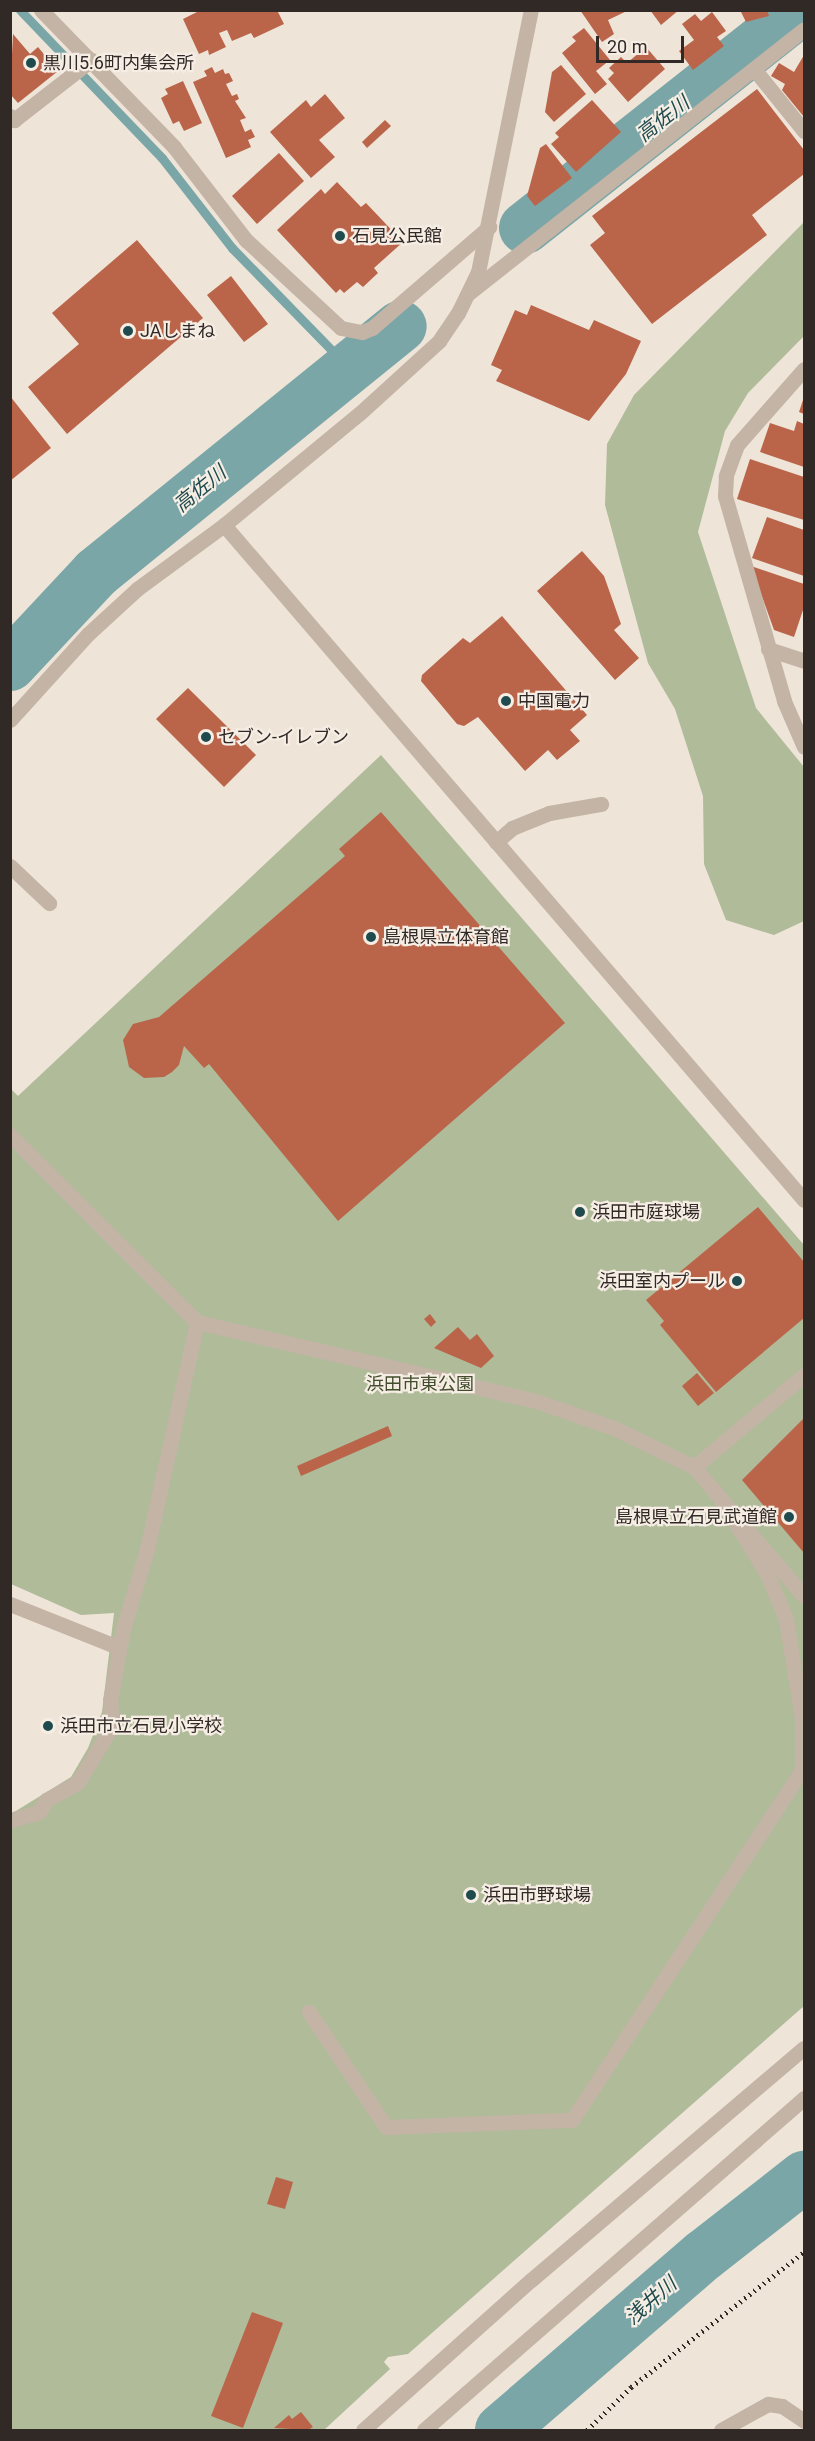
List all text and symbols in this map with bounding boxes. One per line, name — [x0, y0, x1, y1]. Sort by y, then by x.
scale bar — [599, 24, 688, 62]
text: 20 m — [607, 36, 647, 57]
place label: 黒川5.6町内集会所 — [43, 52, 194, 74]
marker: 黒川5.6町内集会所 — [24, 56, 38, 70]
water label: 高佐川 — [632, 91, 694, 147]
place label: 石見公民館 — [352, 225, 442, 247]
marker: 石見公民館 — [333, 229, 347, 243]
place label: JAしまね — [140, 320, 215, 342]
marker: JAしまね — [121, 324, 135, 338]
water label: 高佐川 — [169, 461, 231, 517]
place label: 中国電力 — [518, 690, 590, 712]
marker: 中国電力 — [499, 694, 513, 708]
place label: セブン-イレブン — [218, 726, 349, 748]
marker: セブン-イレブン — [199, 730, 213, 744]
place label: 島根県立体育館 — [383, 926, 509, 948]
marker: 島根県立体育館 — [364, 930, 378, 944]
place label: 浜田市庭球場 — [592, 1201, 700, 1223]
marker: 浜田市庭球場 — [573, 1205, 587, 1219]
place label: 浜田室内プール — [599, 1270, 725, 1292]
marker: 浜田室内プール — [730, 1274, 744, 1288]
park label: 浜田市東公園 — [366, 1373, 474, 1395]
place label: 島根県立石見武道館 — [615, 1506, 777, 1528]
marker: 島根県立石見武道館 — [782, 1510, 796, 1524]
place label: 浜田市立石見小学校 — [60, 1715, 222, 1737]
marker: 浜田市立石見小学校 — [41, 1719, 55, 1733]
place label: 浜田市野球場 — [483, 1884, 591, 1906]
marker: 浜田市野球場 — [464, 1888, 478, 1902]
water label: 浅井川 — [620, 2272, 682, 2330]

